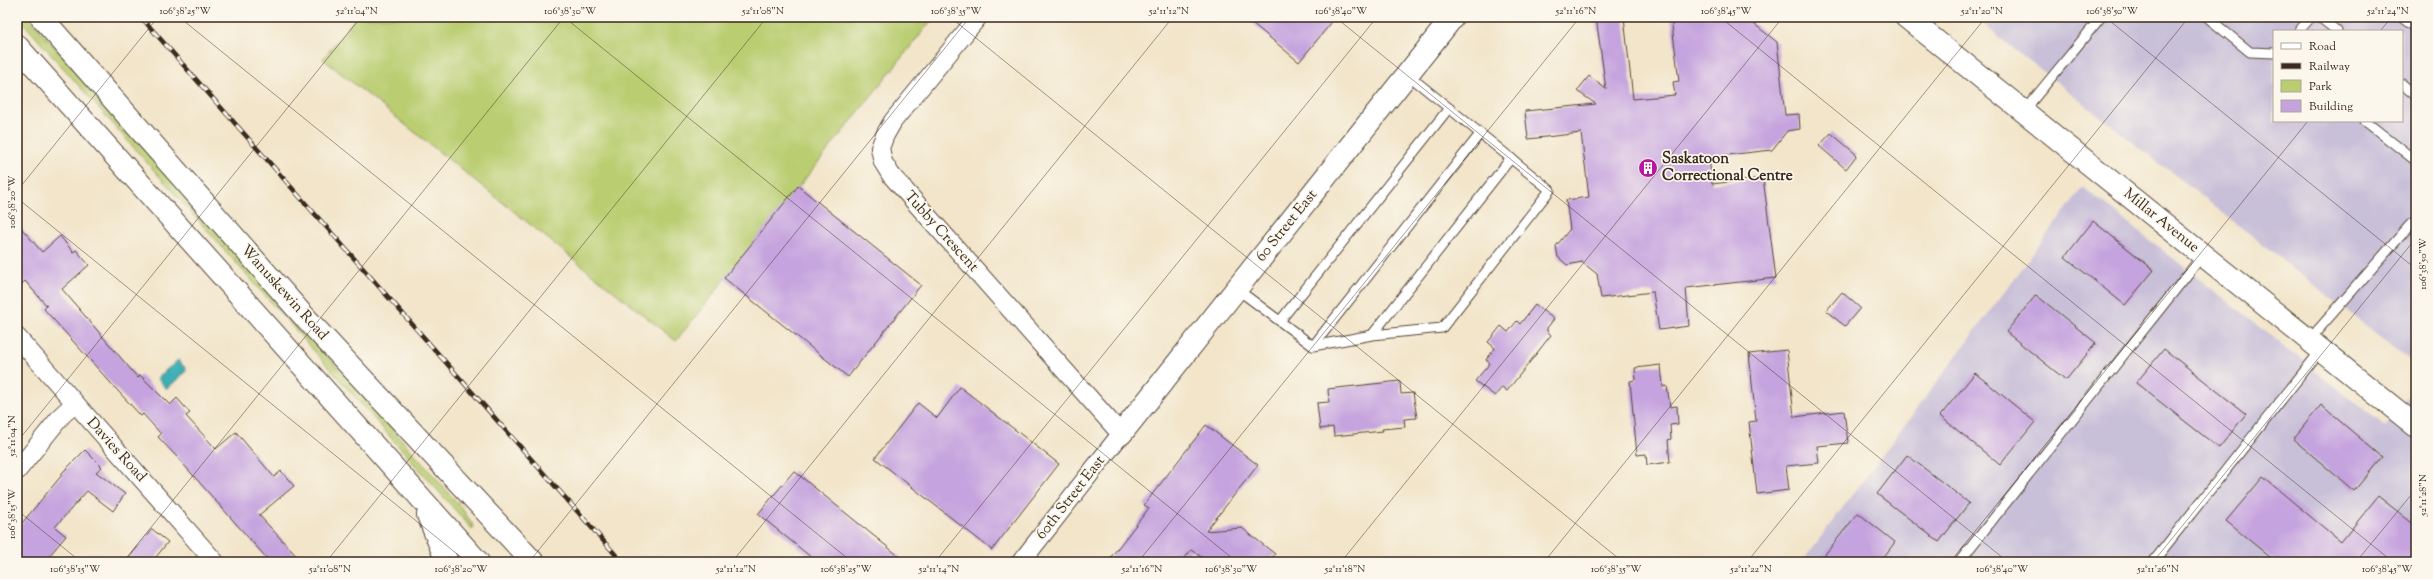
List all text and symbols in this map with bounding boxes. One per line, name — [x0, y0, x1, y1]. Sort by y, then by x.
text: 106°38'25"W — [159, 4, 211, 19]
text: 52°11'04"N — [335, 4, 378, 19]
text: 106°38'30"W — [544, 4, 596, 19]
text: 52°11'08"N — [741, 4, 784, 19]
text: 106°38'35"W — [931, 4, 981, 19]
text: 52°11'12"N — [1148, 4, 1189, 19]
text: 106°38'40"W — [1315, 4, 1367, 19]
text: 52°11'16"N — [1555, 4, 1596, 19]
text: 106°38'45"W — [1701, 4, 1751, 19]
text: 52°11'20"N — [1960, 4, 2003, 19]
text: 106°38'50"W — [2086, 4, 2138, 19]
text: 52°11'24"N — [2366, 4, 2409, 19]
legend — [2273, 30, 2403, 122]
text: Road — [2309, 38, 2336, 56]
text: Railway — [2309, 58, 2350, 76]
text: Park — [2309, 78, 2332, 96]
text: Building — [2309, 98, 2353, 116]
place label: Saskatoon Correctional Centre — [1662, 149, 1793, 187]
building icon: Saskatoon Correctional Centre — [1637, 157, 1659, 179]
text: 106°38'20"W — [5, 176, 20, 228]
street label: Millar Avenue — [2119, 184, 2203, 258]
street label: 60 Street East — [1251, 185, 1323, 267]
street label: Tubby Crescent — [899, 187, 983, 277]
text: 106°38'50"W — [2416, 238, 2431, 290]
street label: Wanuskewin Road — [235, 241, 333, 346]
street label: Davies Road — [81, 413, 151, 487]
text: 52°11'04"N — [5, 415, 20, 458]
street label: 60th Street East — [1032, 452, 1110, 544]
text: 52°11'28"N — [2416, 474, 2431, 517]
text: 106°38'15"W — [5, 489, 20, 539]
text: 106°38'15"W — [50, 562, 100, 577]
text: 52°11'08"N — [308, 562, 351, 577]
text: 106°38'20"W — [435, 562, 487, 577]
text: 52°11'12"N — [715, 562, 756, 577]
text: 106°38'25"W — [820, 562, 872, 577]
text: 52°11'14"N — [918, 562, 959, 577]
text: 52°11'16"N — [1121, 562, 1162, 577]
text: 106°38'30"W — [1205, 562, 1257, 577]
text: 52°11'18"N — [1324, 562, 1365, 577]
text: 106°38'35"W — [1591, 562, 1641, 577]
text: 52°11'22"N — [1729, 562, 1772, 577]
text: 106°38'40"W — [1976, 562, 2028, 577]
text: 52°11'26"N — [2136, 562, 2179, 577]
text: 106°38'45"W — [2362, 562, 2412, 577]

